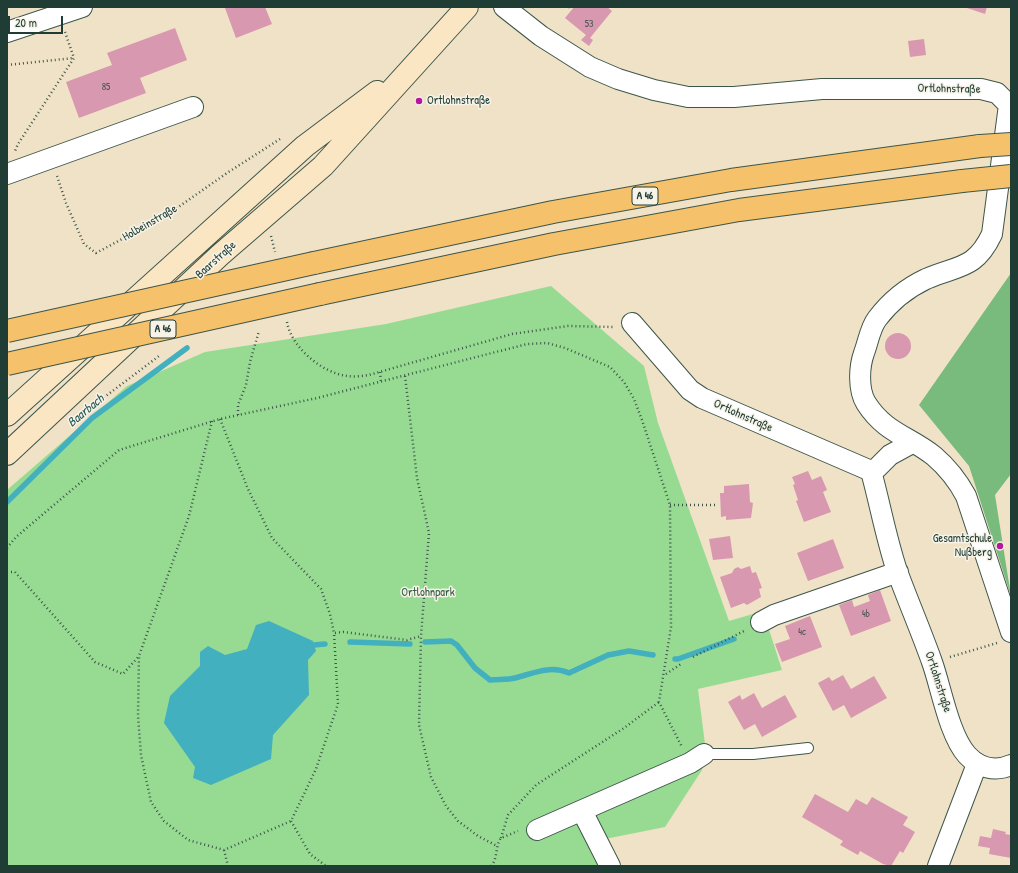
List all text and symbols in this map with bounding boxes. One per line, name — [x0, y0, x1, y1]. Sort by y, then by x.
scale bar — [10, 8, 65, 34]
text: 20 m — [15, 14, 37, 31]
house number: 53 — [585, 18, 593, 30]
house number: 85 — [102, 81, 110, 93]
street label: Ortlohnstraße — [917, 81, 981, 97]
place label: Ortlohnstraße — [427, 94, 490, 108]
marker: Ortlohnstraße — [414, 96, 424, 106]
road number: A 46 — [632, 187, 658, 205]
street label: Holbeinstraße — [120, 202, 180, 244]
street label: Baarstraße — [193, 238, 239, 282]
road number: A 46 — [150, 320, 176, 338]
water label: Baarbach — [65, 391, 107, 431]
street label: Ortlohnstraße — [711, 397, 775, 435]
place label: Gesamtschule Nußberg — [933, 532, 992, 560]
marker: Gesamtschule Nußberg — [995, 541, 1005, 551]
park label: Ortlohnpark — [401, 586, 455, 600]
house number: 4b — [862, 608, 870, 620]
house number: 4c — [798, 626, 806, 638]
street label: Ortlohnstraße — [921, 650, 955, 714]

